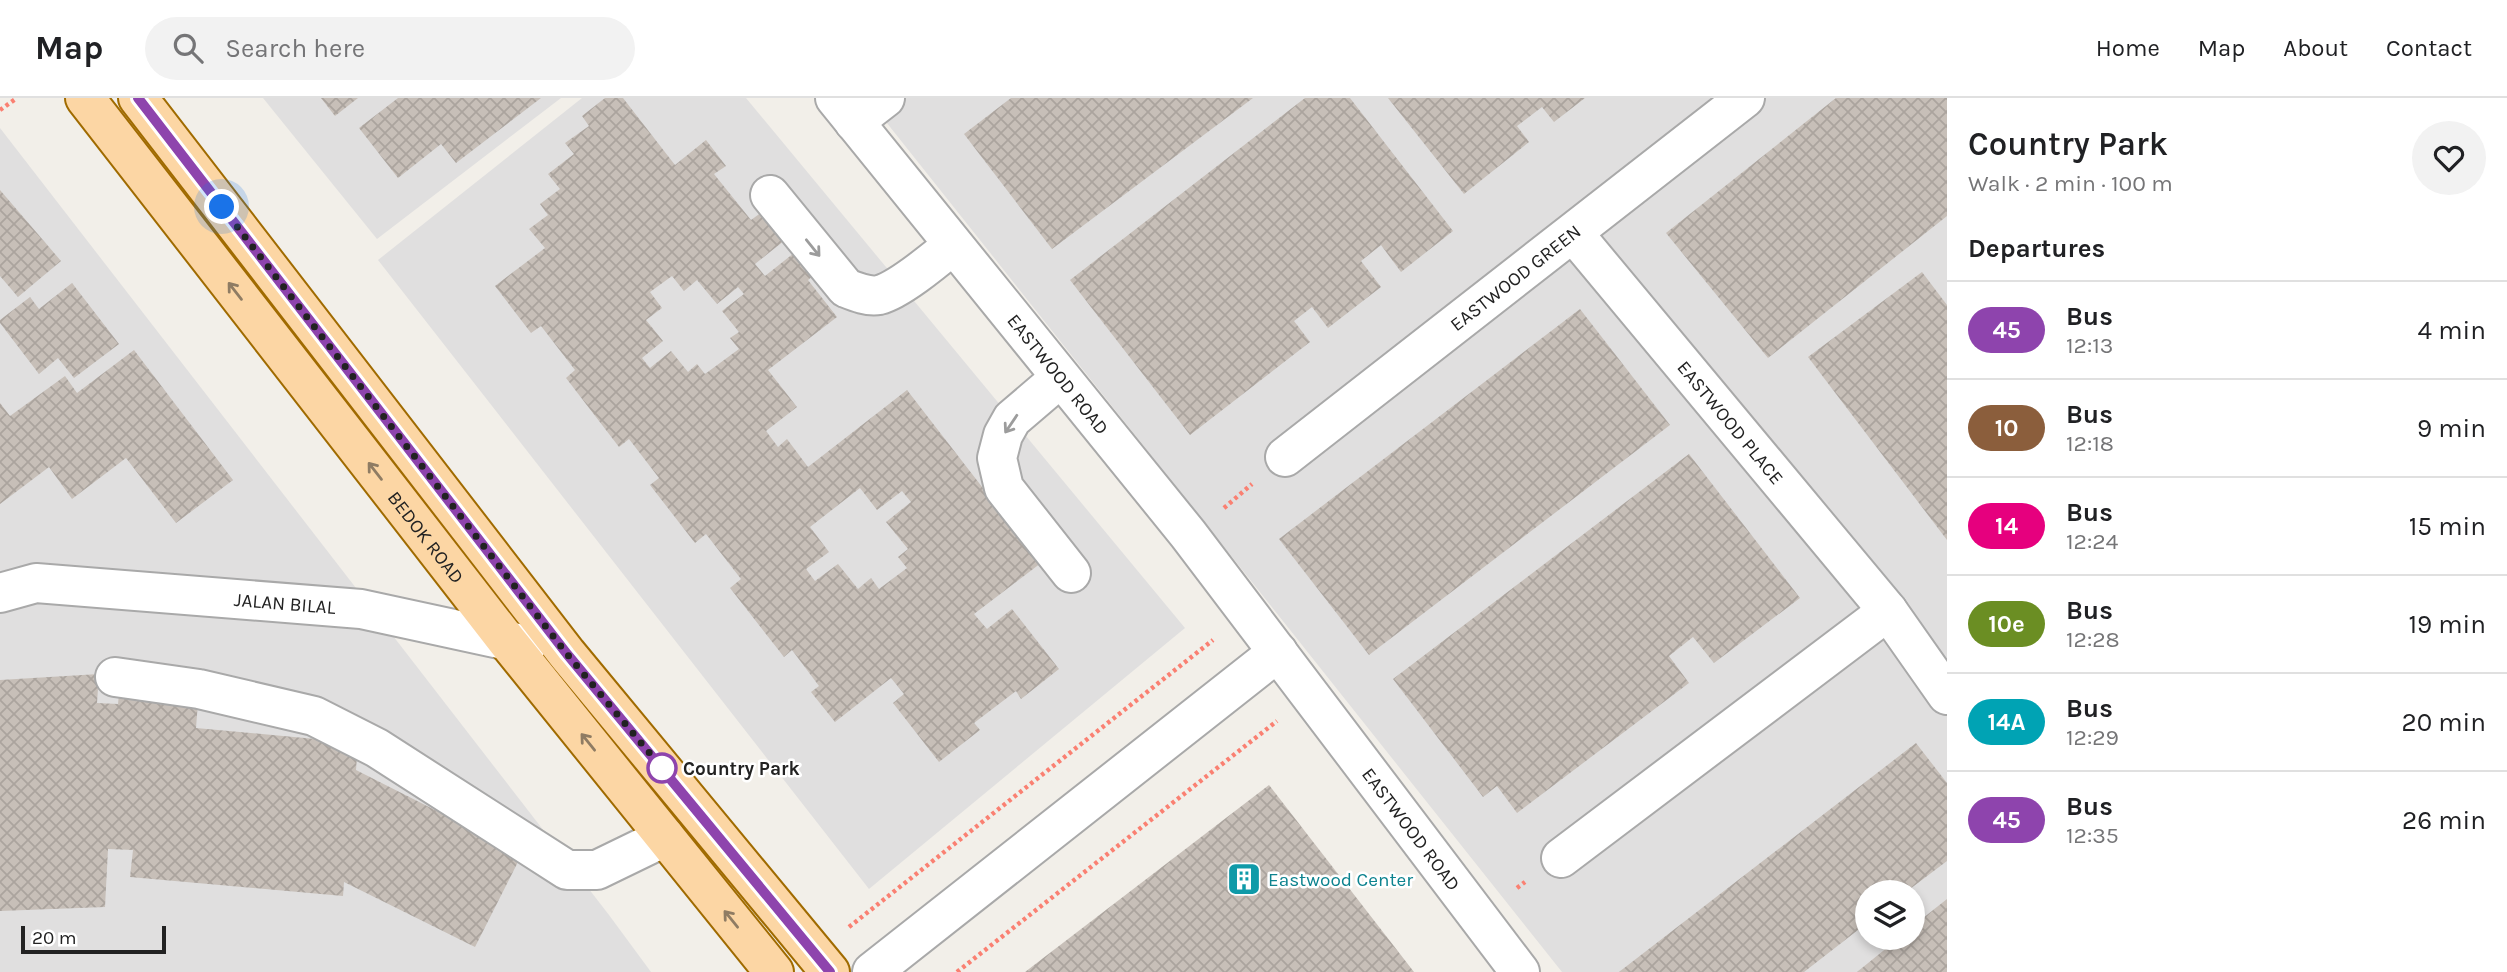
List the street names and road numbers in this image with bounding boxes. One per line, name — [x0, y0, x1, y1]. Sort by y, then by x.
street label: EASTWOOD GREEN — [1446, 220, 1585, 336]
street label: EASTWOOD ROAD — [1002, 310, 1113, 439]
street label: EASTWOOD PLACE — [1672, 357, 1788, 489]
street label: BEDOK ROAD — [383, 487, 468, 588]
street label: JALAN BILAL — [233, 589, 336, 619]
street label: EASTWOOD ROAD — [1357, 764, 1464, 895]

